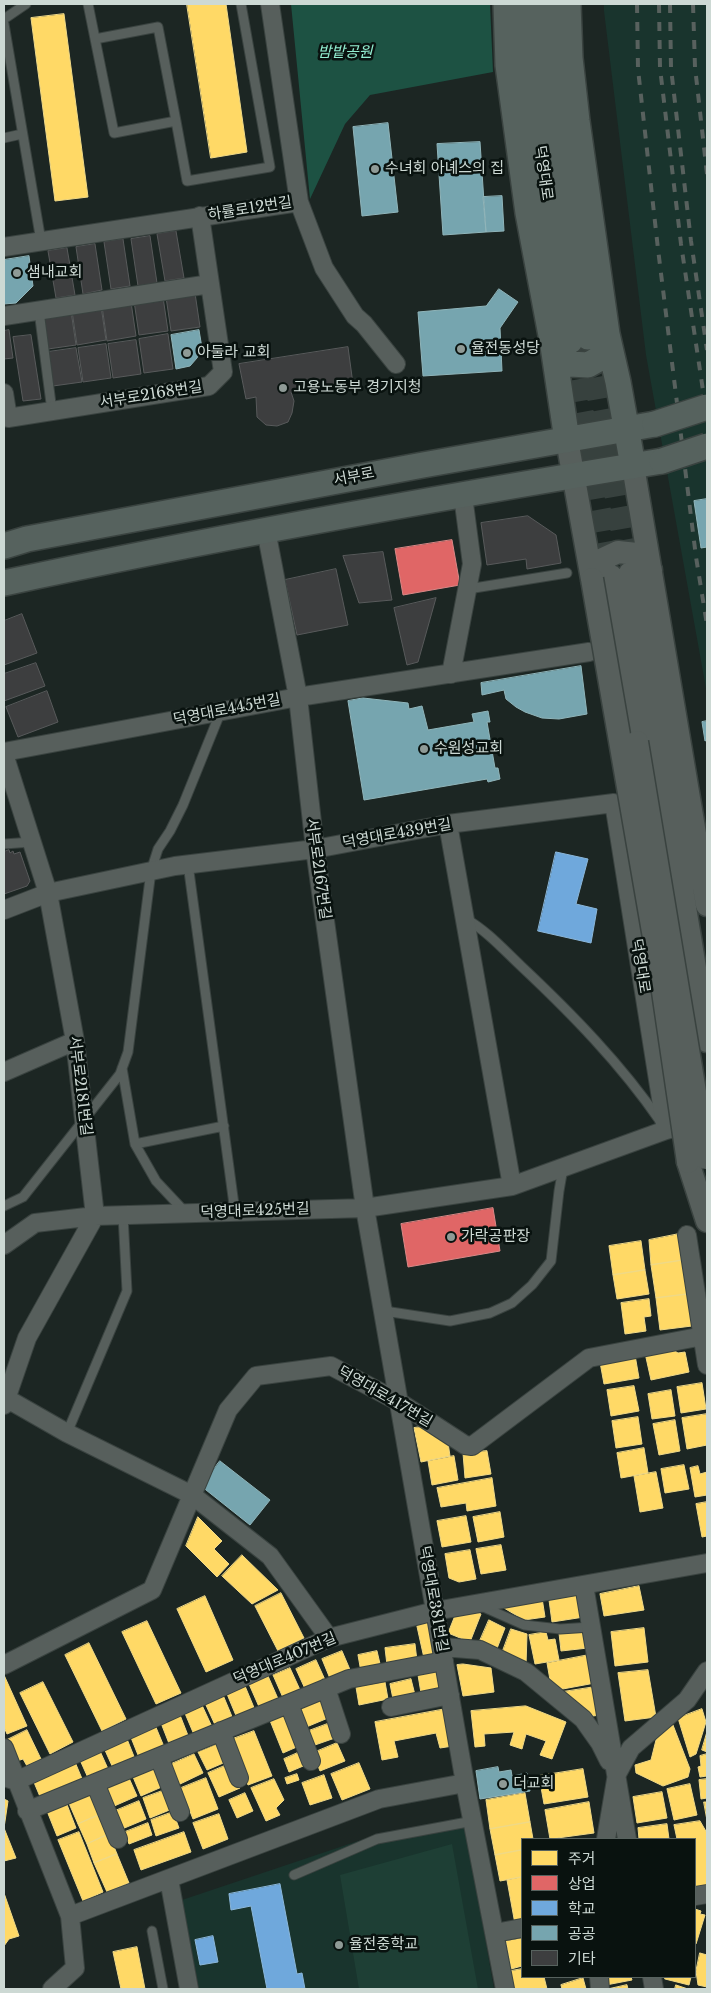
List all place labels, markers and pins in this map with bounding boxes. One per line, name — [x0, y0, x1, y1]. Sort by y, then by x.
place label: 수녀회 아녜스의 집 — [385, 160, 504, 178]
marker: 수녀회 아녜스의 집 — [369, 163, 381, 175]
place label: 샘내교회 — [27, 264, 82, 282]
marker: 샘내교회 — [11, 267, 23, 279]
place label: 율전동성당 — [471, 340, 540, 358]
marker: 율전동성당 — [455, 343, 467, 355]
place label: 아둘라 교회 — [197, 344, 270, 362]
marker: 아둘라 교회 — [181, 347, 193, 359]
place label: 고용노동부 경기지청 — [293, 379, 422, 397]
marker: 고용노동부 경기지청 — [277, 382, 289, 394]
place label: 수원성교회 — [434, 740, 503, 758]
marker: 수원성교회 — [418, 743, 430, 755]
place label: 가락공판장 — [461, 1228, 530, 1246]
marker: 가락공판장 — [445, 1231, 457, 1243]
place label: 더교회 — [513, 1775, 554, 1793]
marker: 더교회 — [497, 1778, 509, 1790]
place label: 율전중학교 — [349, 1936, 418, 1954]
marker: 율전중학교 — [333, 1939, 345, 1951]

